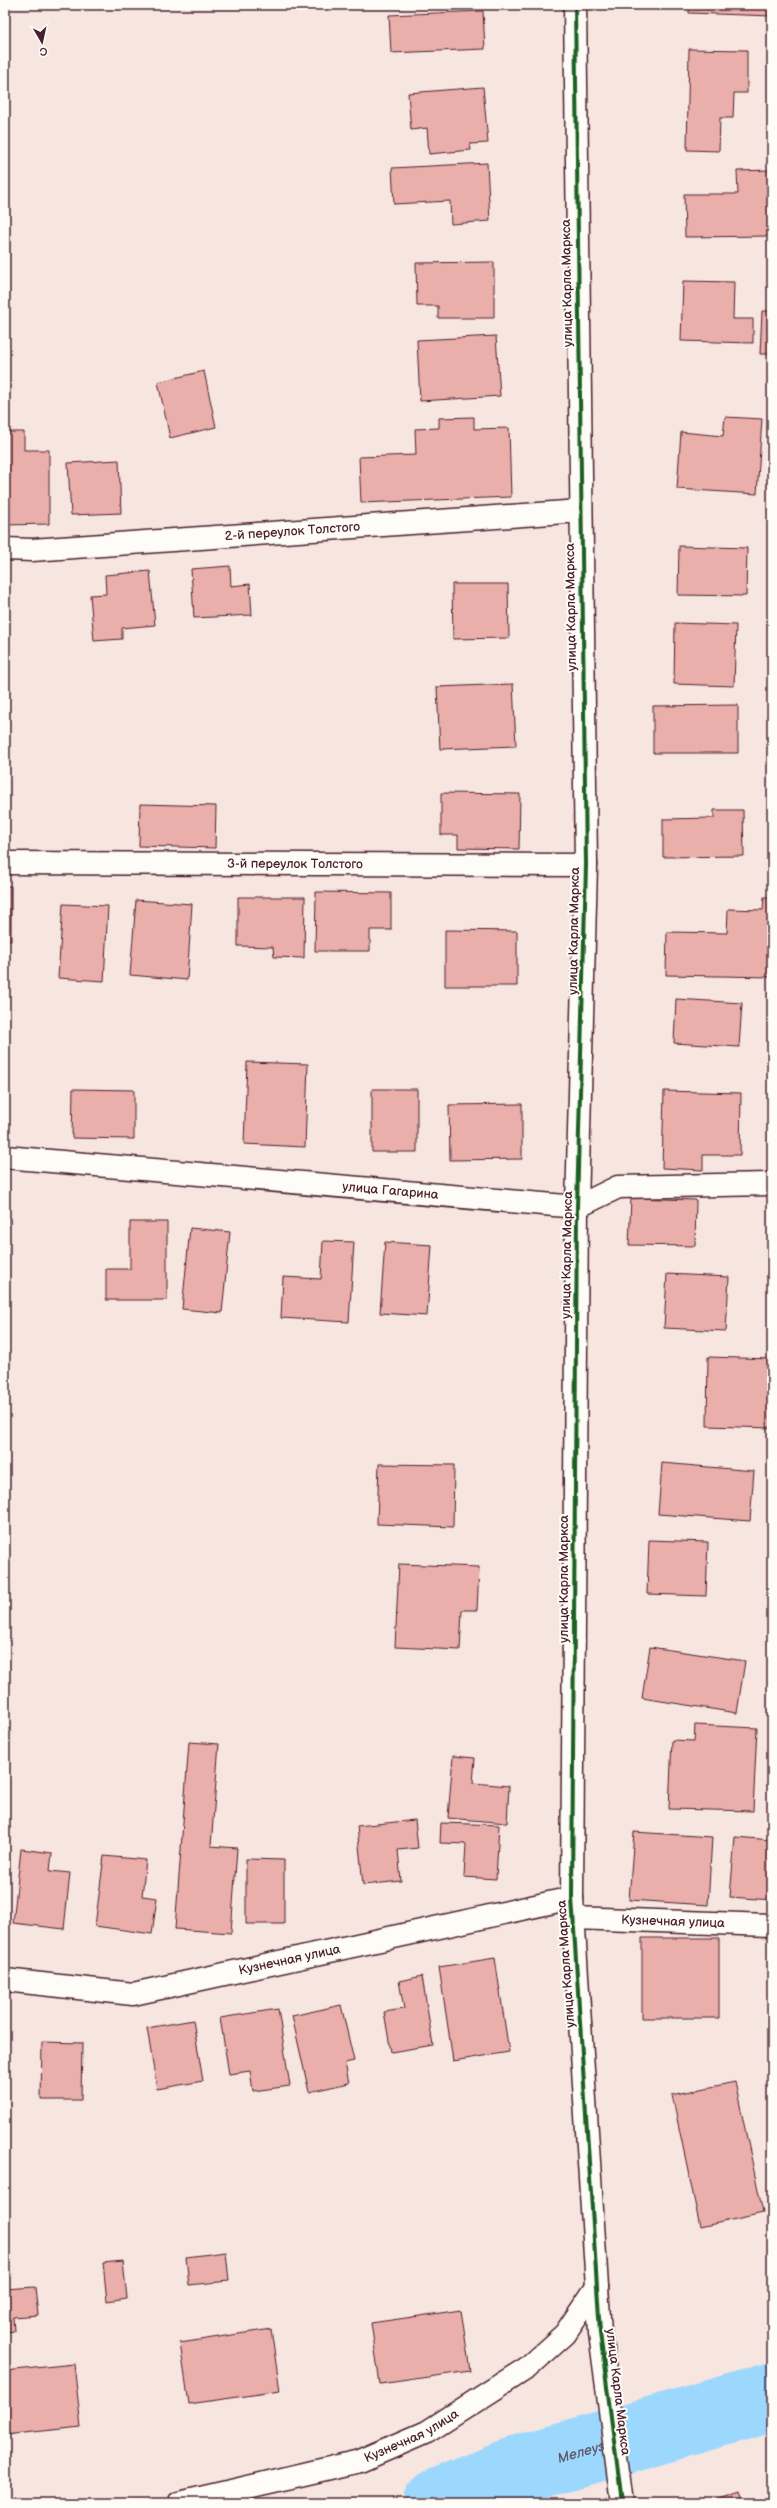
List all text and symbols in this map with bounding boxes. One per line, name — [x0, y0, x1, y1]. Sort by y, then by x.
north arrow — [22, 22, 62, 62]
text: С — [38, 44, 48, 58]
street label: улица Карла Маркса — [558, 219, 576, 347]
street label: 2-й переулок Толстого — [224, 519, 361, 544]
street label: улица Карла Маркса — [562, 543, 580, 671]
street label: 3-й переулок Толстого — [227, 856, 363, 872]
street label: улица Карла Маркса — [565, 867, 583, 995]
street label: улица Гагарина — [342, 1179, 440, 1203]
street label: улица Карла Маркса — [558, 1191, 576, 1319]
street label: улица Карла Маркса — [556, 1515, 572, 1643]
street label: улица Карла Маркса — [554, 1899, 578, 2028]
street label: Кузнечная улица — [621, 1912, 725, 1931]
street label: Кузнечная улица — [237, 1941, 342, 1979]
street label: улица Карла Маркса — [602, 2328, 634, 2457]
street label: Кузнечная улица — [362, 2406, 462, 2466]
water label: Мелеуз — [555, 2437, 607, 2467]

